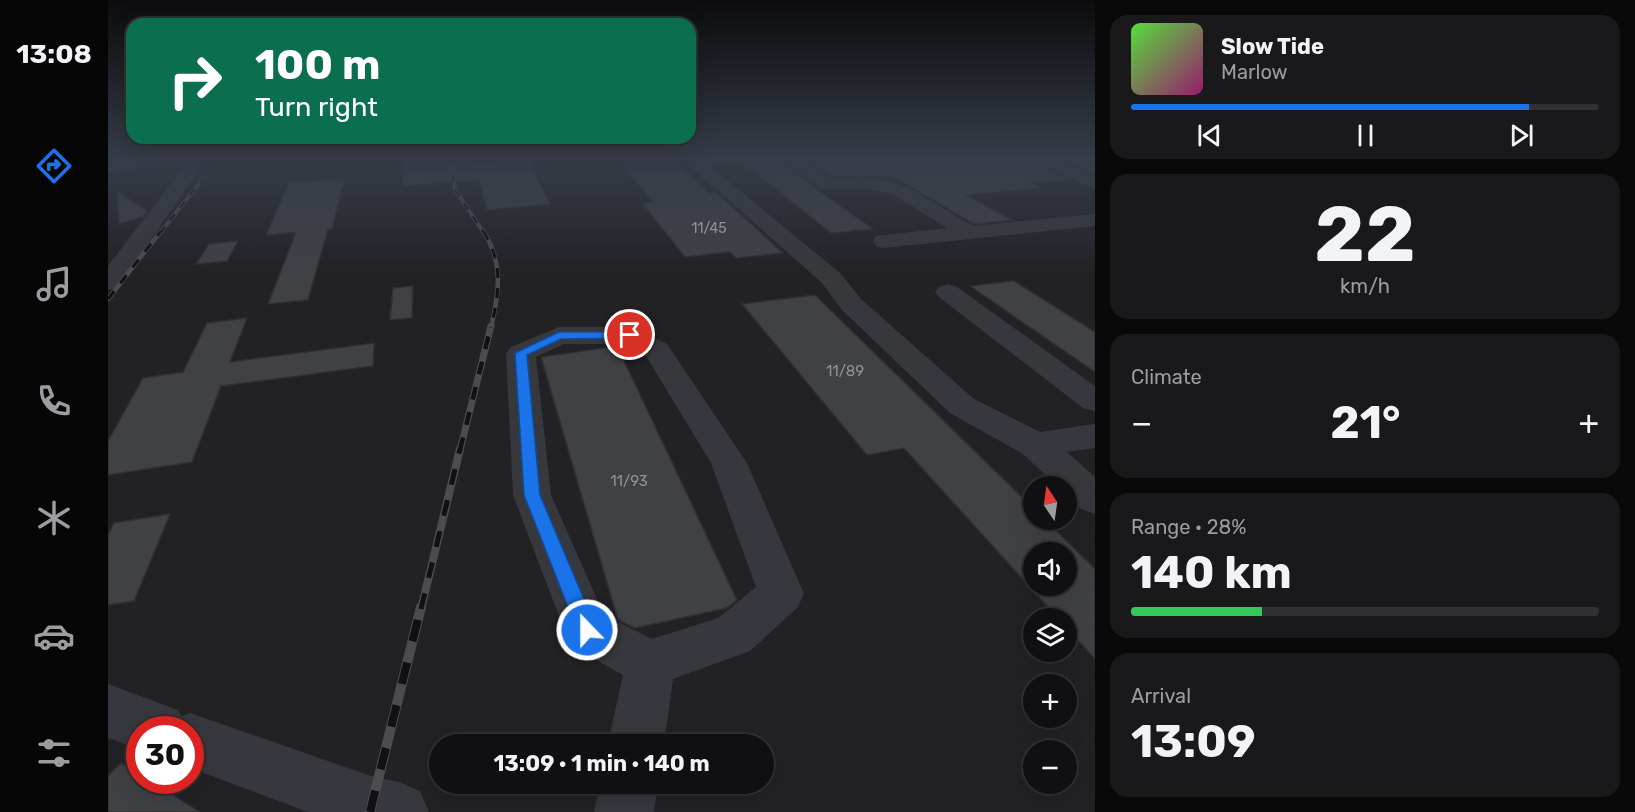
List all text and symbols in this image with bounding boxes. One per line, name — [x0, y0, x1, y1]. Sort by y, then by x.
text: Slow Tide — [1221, 33, 1324, 60]
text: 13:08 — [16, 38, 92, 70]
text: 100 m — [255, 40, 380, 90]
icon: right — [156, 42, 234, 120]
text: Marlow — [1221, 60, 1288, 84]
text: Turn right — [255, 91, 378, 123]
icon: previous — [1193, 119, 1226, 152]
icon: pause — [1349, 119, 1382, 152]
icon: next — [1505, 119, 1538, 152]
icon: directions — [33, 145, 75, 187]
text: 22 — [1314, 188, 1416, 281]
house number: 11/45 — [692, 220, 726, 237]
icon: music — [33, 263, 75, 305]
text: km/h — [1340, 274, 1390, 298]
pin — [604, 309, 655, 360]
icon: arrive — [613, 318, 646, 351]
house number: 11/89 — [826, 362, 864, 380]
text: Climate — [1131, 365, 1202, 389]
icon: phone — [33, 380, 75, 422]
text: 21° — [1330, 396, 1401, 449]
text: − — [1131, 403, 1152, 442]
text: + — [1578, 403, 1599, 442]
house number: 11/93 — [610, 472, 648, 490]
north arrow — [1023, 476, 1077, 530]
map controls — [1023, 476, 1077, 794]
icon: climate — [33, 497, 75, 539]
text: Range · 28% — [1131, 515, 1246, 539]
button: sound — [1023, 542, 1077, 596]
text: 140 km — [1131, 546, 1292, 599]
position arrow — [555, 598, 619, 662]
button: layers — [1023, 608, 1077, 662]
icon: car — [33, 615, 75, 657]
button: + — [1023, 674, 1077, 728]
text: Arrival — [1131, 684, 1191, 708]
text: 13:09 — [1131, 715, 1256, 768]
speed limit sign: 30 — [126, 716, 204, 794]
icon: filters — [33, 732, 75, 774]
button: − — [1023, 740, 1077, 794]
text: 13:09 · 1 min · 140 m — [493, 750, 710, 777]

